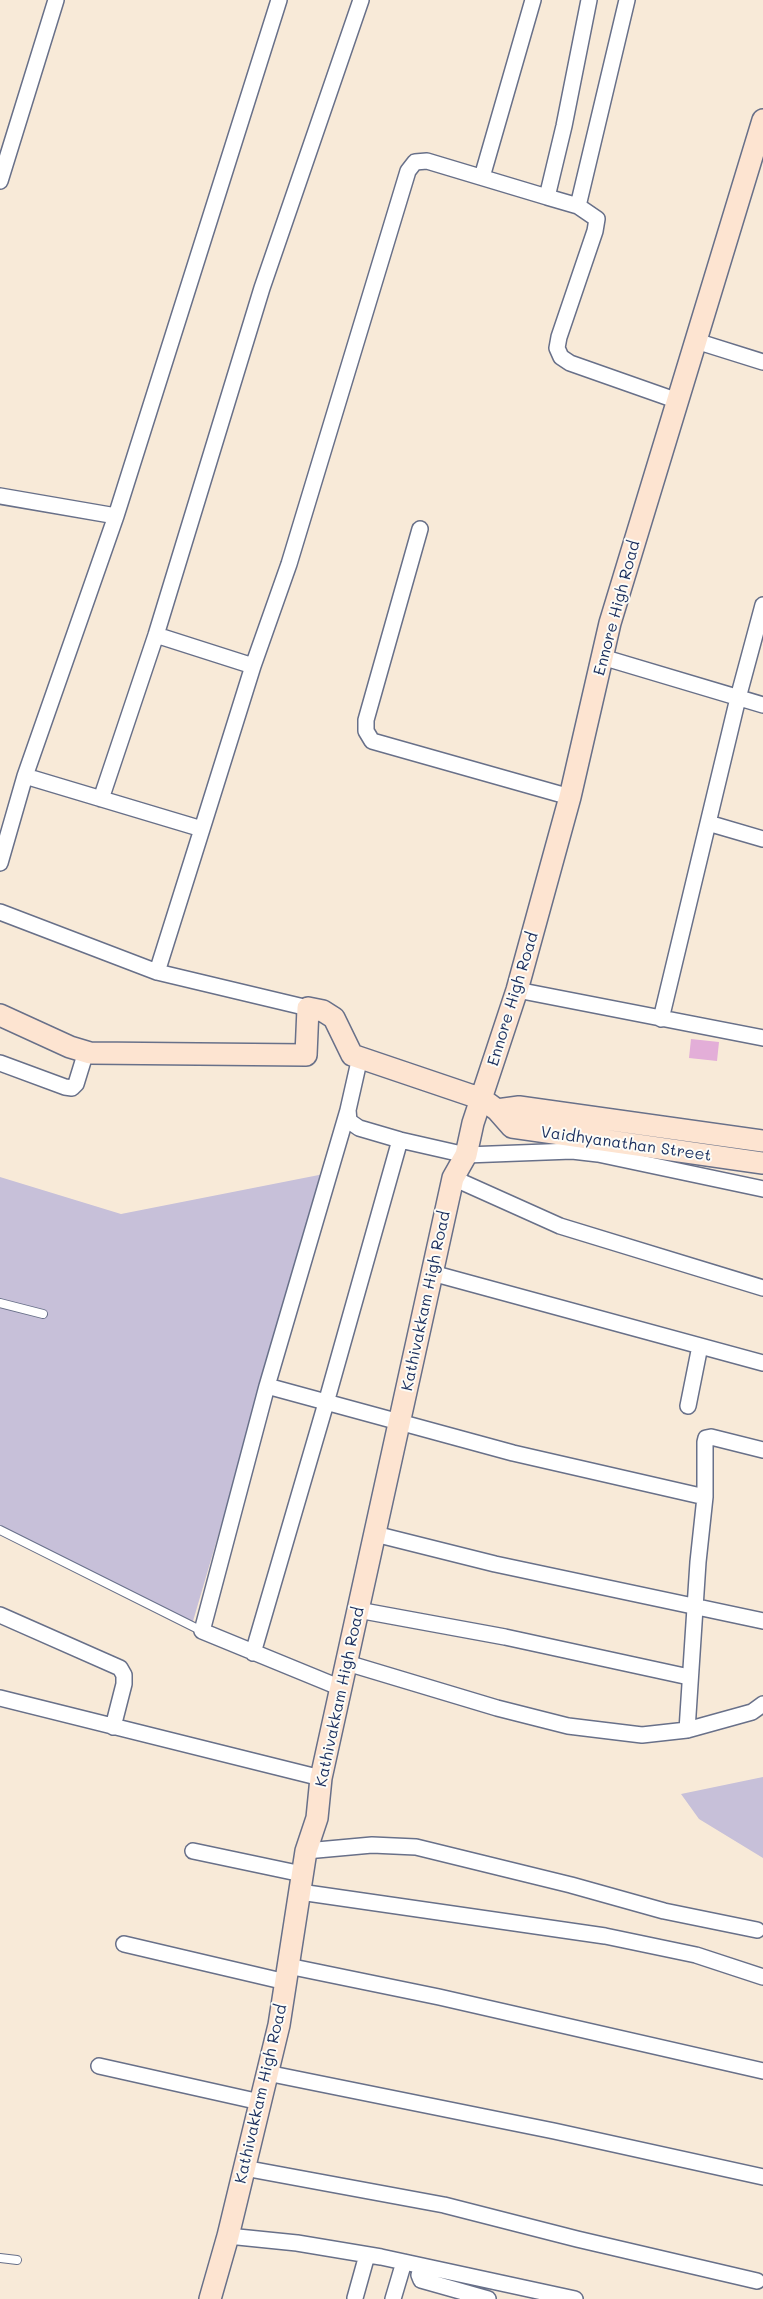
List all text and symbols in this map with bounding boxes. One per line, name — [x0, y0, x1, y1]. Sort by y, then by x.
street label: Ennore High Road — [590, 538, 644, 678]
street label: Ennore High Road — [483, 930, 543, 1068]
street label: Vaidhyanathan Street — [539, 1122, 713, 1166]
street label: Kathivakkam High Road — [398, 1209, 454, 1393]
street label: Kathivakkam High Road — [312, 1605, 368, 1789]
street label: Kathivakkam High Road — [231, 2002, 291, 2186]

